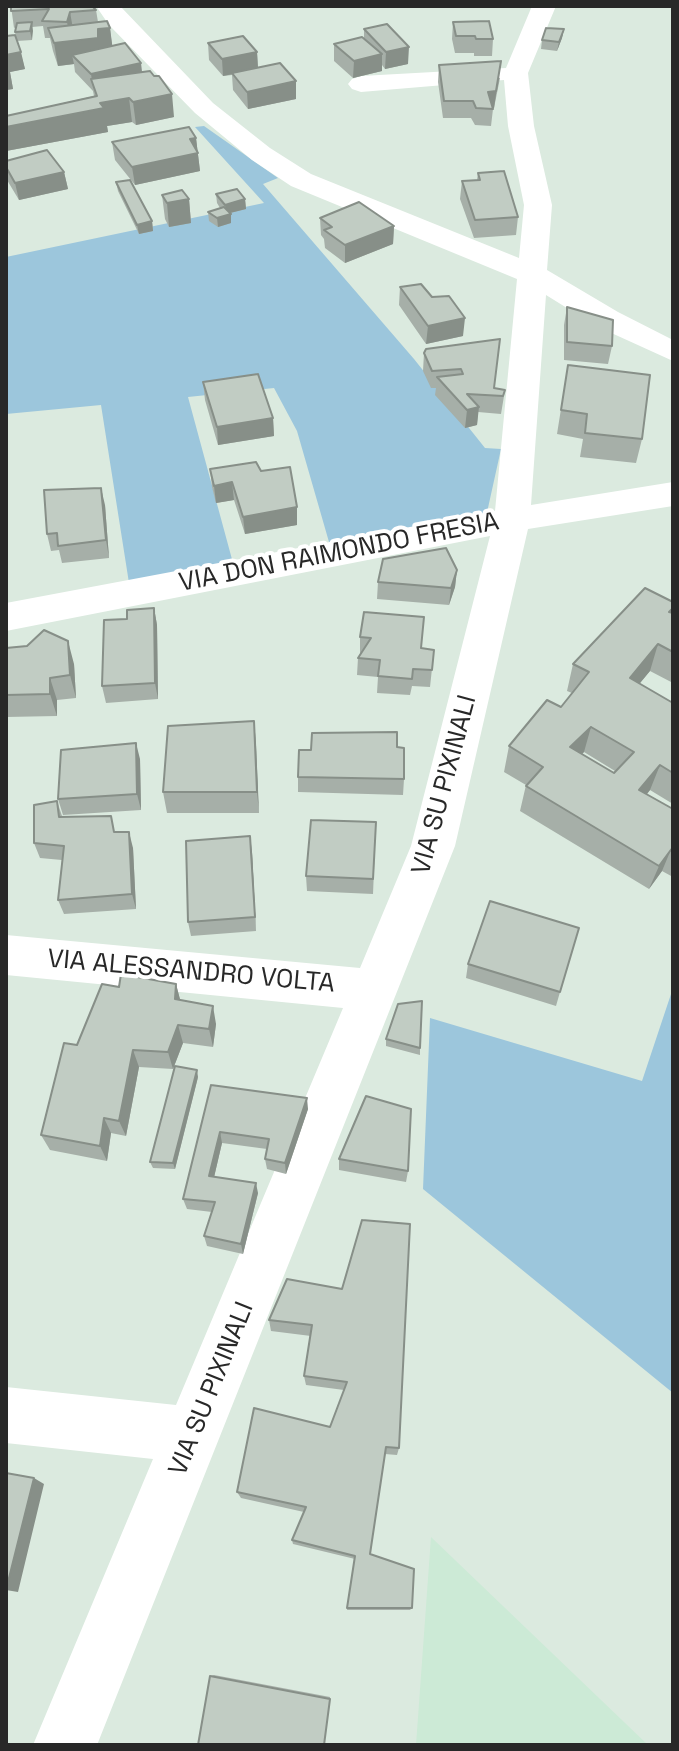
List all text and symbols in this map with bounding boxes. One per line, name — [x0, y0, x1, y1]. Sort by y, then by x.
street label: VIA DON RAIMONDO FRESIA — [176, 507, 502, 599]
street label: VIA SU PIXINALI — [406, 692, 484, 878]
street label: VIA ALESSANDRO VOLTA — [46, 944, 336, 1000]
street label: VIA SU PIXINALI — [163, 1298, 261, 1480]

